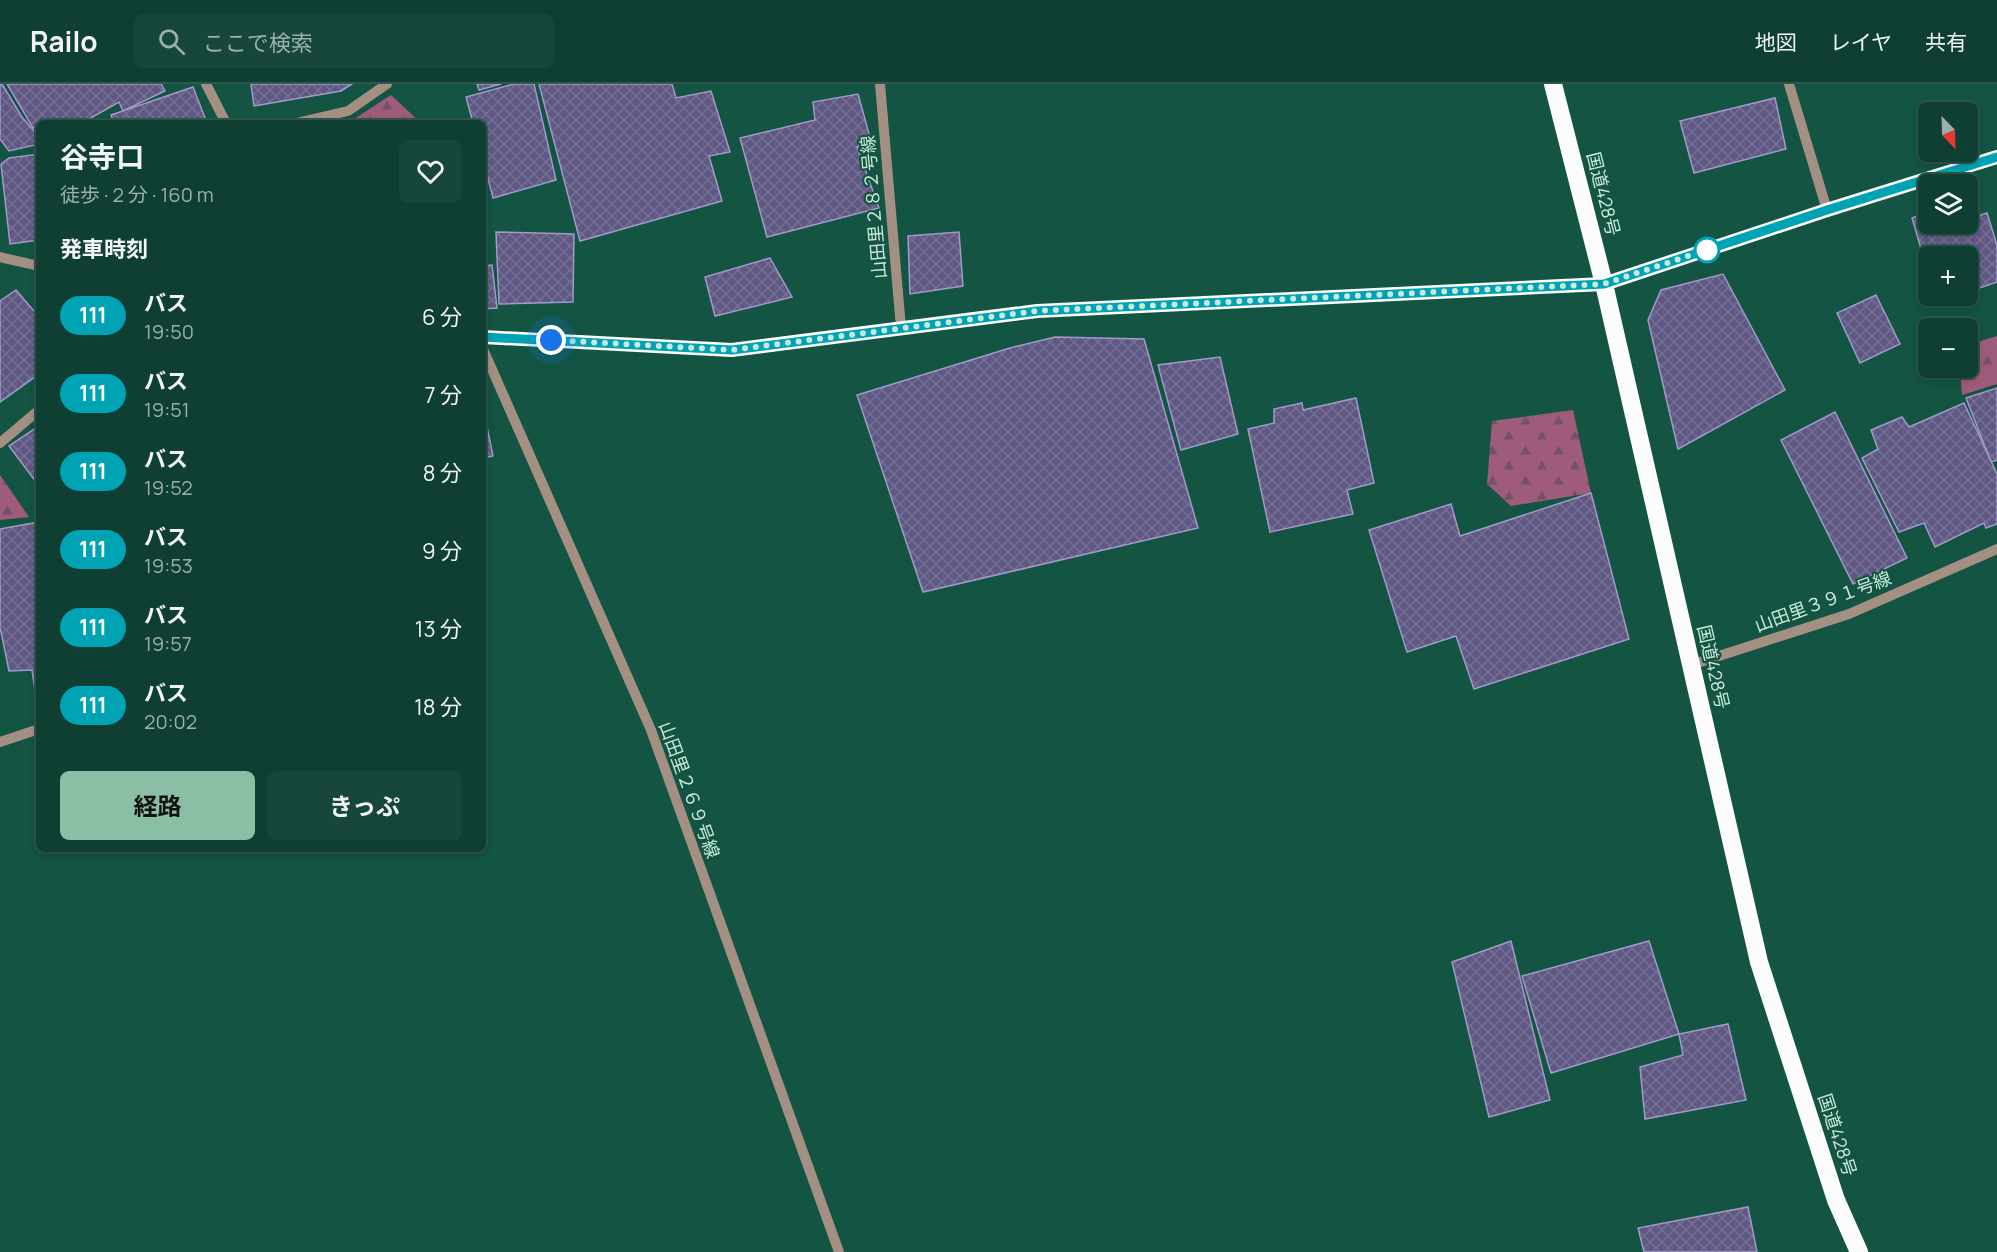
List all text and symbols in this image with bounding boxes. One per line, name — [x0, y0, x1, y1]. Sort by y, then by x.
search box — [134, 14, 554, 68]
text: Railo — [30, 22, 98, 60]
icon: search — [155, 25, 188, 58]
text: ここで検索 — [203, 28, 313, 58]
text: 地図 — [1755, 28, 1797, 56]
text: レイヤ — [1830, 28, 1892, 56]
text: 共有 — [1925, 28, 1967, 56]
north arrow — [1918, 102, 1978, 162]
map controls — [1918, 102, 1978, 378]
street label: 山田里２８２号線 — [855, 134, 891, 280]
text: 谷寺口 — [60, 137, 144, 175]
button: heart — [399, 140, 462, 203]
street label: 国道428号 — [1582, 149, 1626, 238]
button: layers — [1918, 174, 1978, 234]
text: 徒歩 · 2 分 · 160 m — [60, 181, 214, 208]
text: 発車時刻 — [60, 234, 148, 264]
unlabelled marker — [1694, 237, 1720, 263]
button: + — [1918, 246, 1978, 306]
text: バス — [144, 288, 188, 318]
text: 111 — [79, 301, 107, 329]
text: 6 分 — [422, 302, 462, 332]
text: 19:50 — [144, 318, 194, 345]
button: − — [1918, 318, 1978, 378]
your location — [536, 325, 566, 355]
text: バス — [144, 366, 188, 396]
text: 111 — [79, 379, 107, 407]
text: 7 分 — [425, 380, 462, 410]
text: 19:51 — [144, 396, 190, 423]
text: バス — [144, 444, 188, 474]
text: 111 — [79, 457, 107, 485]
text: 8 分 — [423, 458, 462, 488]
text: 19:52 — [144, 474, 193, 501]
text: バス — [144, 522, 188, 552]
text: 111 — [79, 535, 107, 563]
text: 9 分 — [422, 536, 462, 566]
text: 19:53 — [144, 552, 193, 579]
street label: 山田里３９１号線 — [1751, 565, 1894, 637]
text: バス — [144, 600, 188, 630]
text: 111 — [79, 613, 107, 641]
text: 13 分 — [415, 614, 462, 644]
street label: 国道428号 — [1693, 623, 1735, 711]
text: 19:57 — [144, 630, 192, 657]
text: バス — [144, 678, 188, 708]
text: 111 — [79, 691, 107, 719]
text: 18 分 — [414, 692, 462, 722]
text: 20:02 — [144, 708, 197, 735]
street label: 山田里２６９号線 — [654, 718, 726, 861]
button: 経路 — [60, 771, 255, 840]
button: きっぷ — [267, 771, 462, 840]
street label: 国道428号 — [1813, 1090, 1863, 1179]

